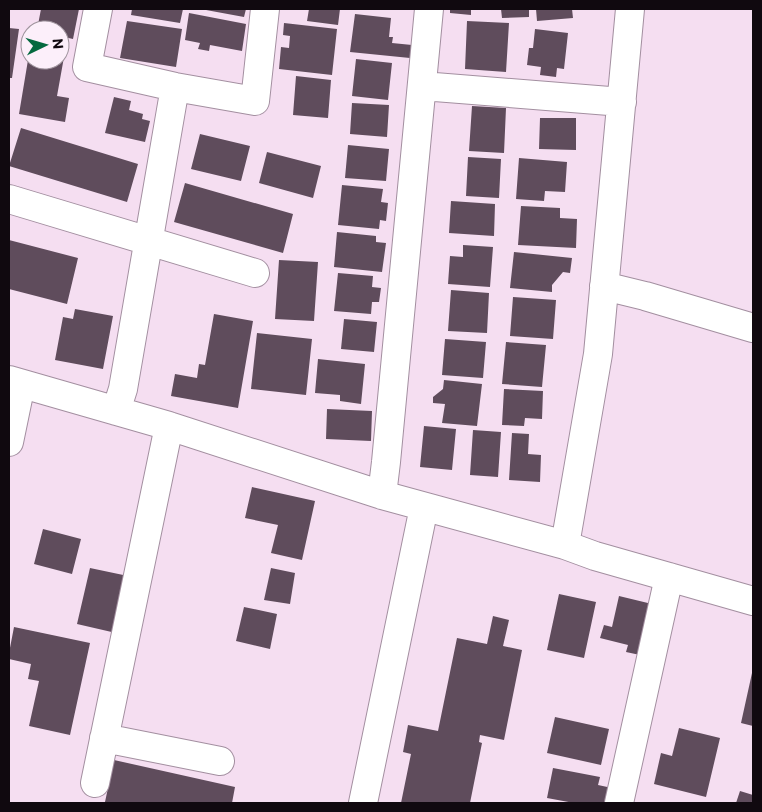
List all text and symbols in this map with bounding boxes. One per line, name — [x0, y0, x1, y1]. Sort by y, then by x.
north arrow — [20, 20, 70, 70]
text: N — [50, 38, 67, 50]

